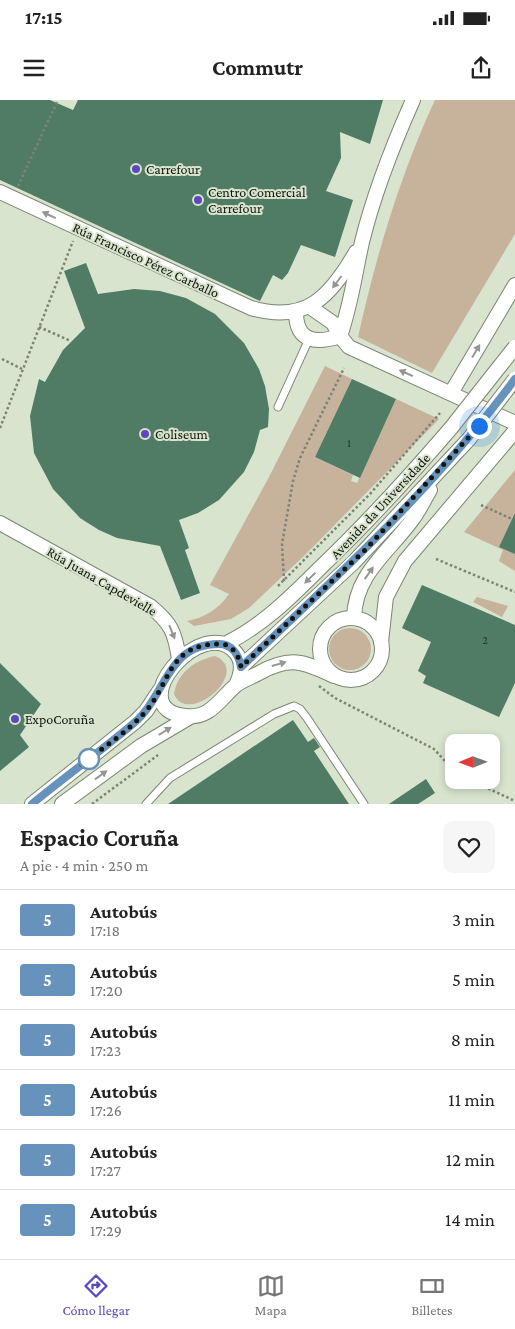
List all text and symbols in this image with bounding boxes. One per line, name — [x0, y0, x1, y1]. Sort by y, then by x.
text: 17:15 — [25, 7, 63, 28]
icon: menu — [20, 54, 48, 82]
icon: share — [467, 54, 495, 82]
text: Commutr — [212, 55, 303, 80]
place label: Carrefour — [146, 161, 200, 177]
marker: Carrefour — [130, 163, 142, 175]
place label: Centro Comercial Carrefour — [208, 184, 306, 216]
marker: Centro Comercial Carrefour — [192, 194, 204, 206]
one-way arrow — [42, 211, 56, 219]
street label: Rúa Francisco Pérez Carballo — [70, 219, 222, 301]
one-way arrow — [332, 275, 342, 289]
one-way arrow — [471, 344, 480, 357]
one-way arrow — [399, 368, 413, 376]
your location — [467, 414, 492, 439]
place label: Coliseum — [155, 426, 208, 442]
marker: Coliseum — [139, 428, 151, 440]
house number: 1 — [347, 437, 351, 449]
street label: Avenida da Universidade — [327, 450, 433, 562]
street label: Rúa Juana Capdevielle — [44, 543, 160, 619]
one-way arrow — [364, 566, 374, 579]
one-way arrow — [304, 572, 316, 584]
one-way arrow — [168, 625, 176, 640]
house number: 2 — [482, 634, 488, 646]
one-way arrow — [272, 659, 287, 667]
place label: ExpoCoruña — [25, 711, 95, 727]
marker: ExpoCoruña — [9, 713, 21, 725]
one-way arrow — [158, 726, 171, 736]
north arrow — [445, 734, 500, 789]
map controls — [445, 734, 500, 789]
unlabelled marker — [78, 748, 100, 770]
one-way arrow — [94, 770, 108, 780]
button: heart — [443, 821, 495, 873]
text: Espacio Coruña — [20, 824, 179, 851]
text: A pie · 4 min · 250 m — [20, 857, 148, 874]
text: Autobús — [90, 901, 157, 922]
text: 3 min — [452, 909, 495, 930]
text: 5 — [43, 910, 52, 930]
text: 17:18 — [90, 922, 120, 939]
text: Autobús — [90, 961, 157, 982]
text: 5 min — [452, 969, 495, 990]
text: 5 — [43, 970, 52, 990]
text: 17:20 — [90, 982, 123, 999]
text: Autobús — [90, 1021, 157, 1042]
text: 8 min — [451, 1029, 495, 1050]
text: 5 — [43, 1030, 52, 1050]
text: 17:23 — [90, 1042, 121, 1059]
text: Autobús — [90, 1081, 157, 1102]
text: 11 min — [448, 1089, 495, 1110]
text: 5 — [43, 1090, 52, 1110]
text: 17:26 — [90, 1102, 122, 1119]
text: Autobús — [90, 1141, 157, 1162]
text: 12 min — [446, 1149, 495, 1170]
text: 5 — [43, 1150, 52, 1170]
text: 17:27 — [90, 1162, 121, 1179]
text: Autobús — [90, 1201, 157, 1222]
text: 14 min — [445, 1209, 495, 1230]
text: 5 — [43, 1210, 52, 1230]
text: 17:29 — [90, 1222, 122, 1239]
tab: Cómo llegar — [62, 1272, 130, 1318]
tab: Mapa — [255, 1272, 287, 1318]
tab: Billetes — [412, 1272, 453, 1318]

